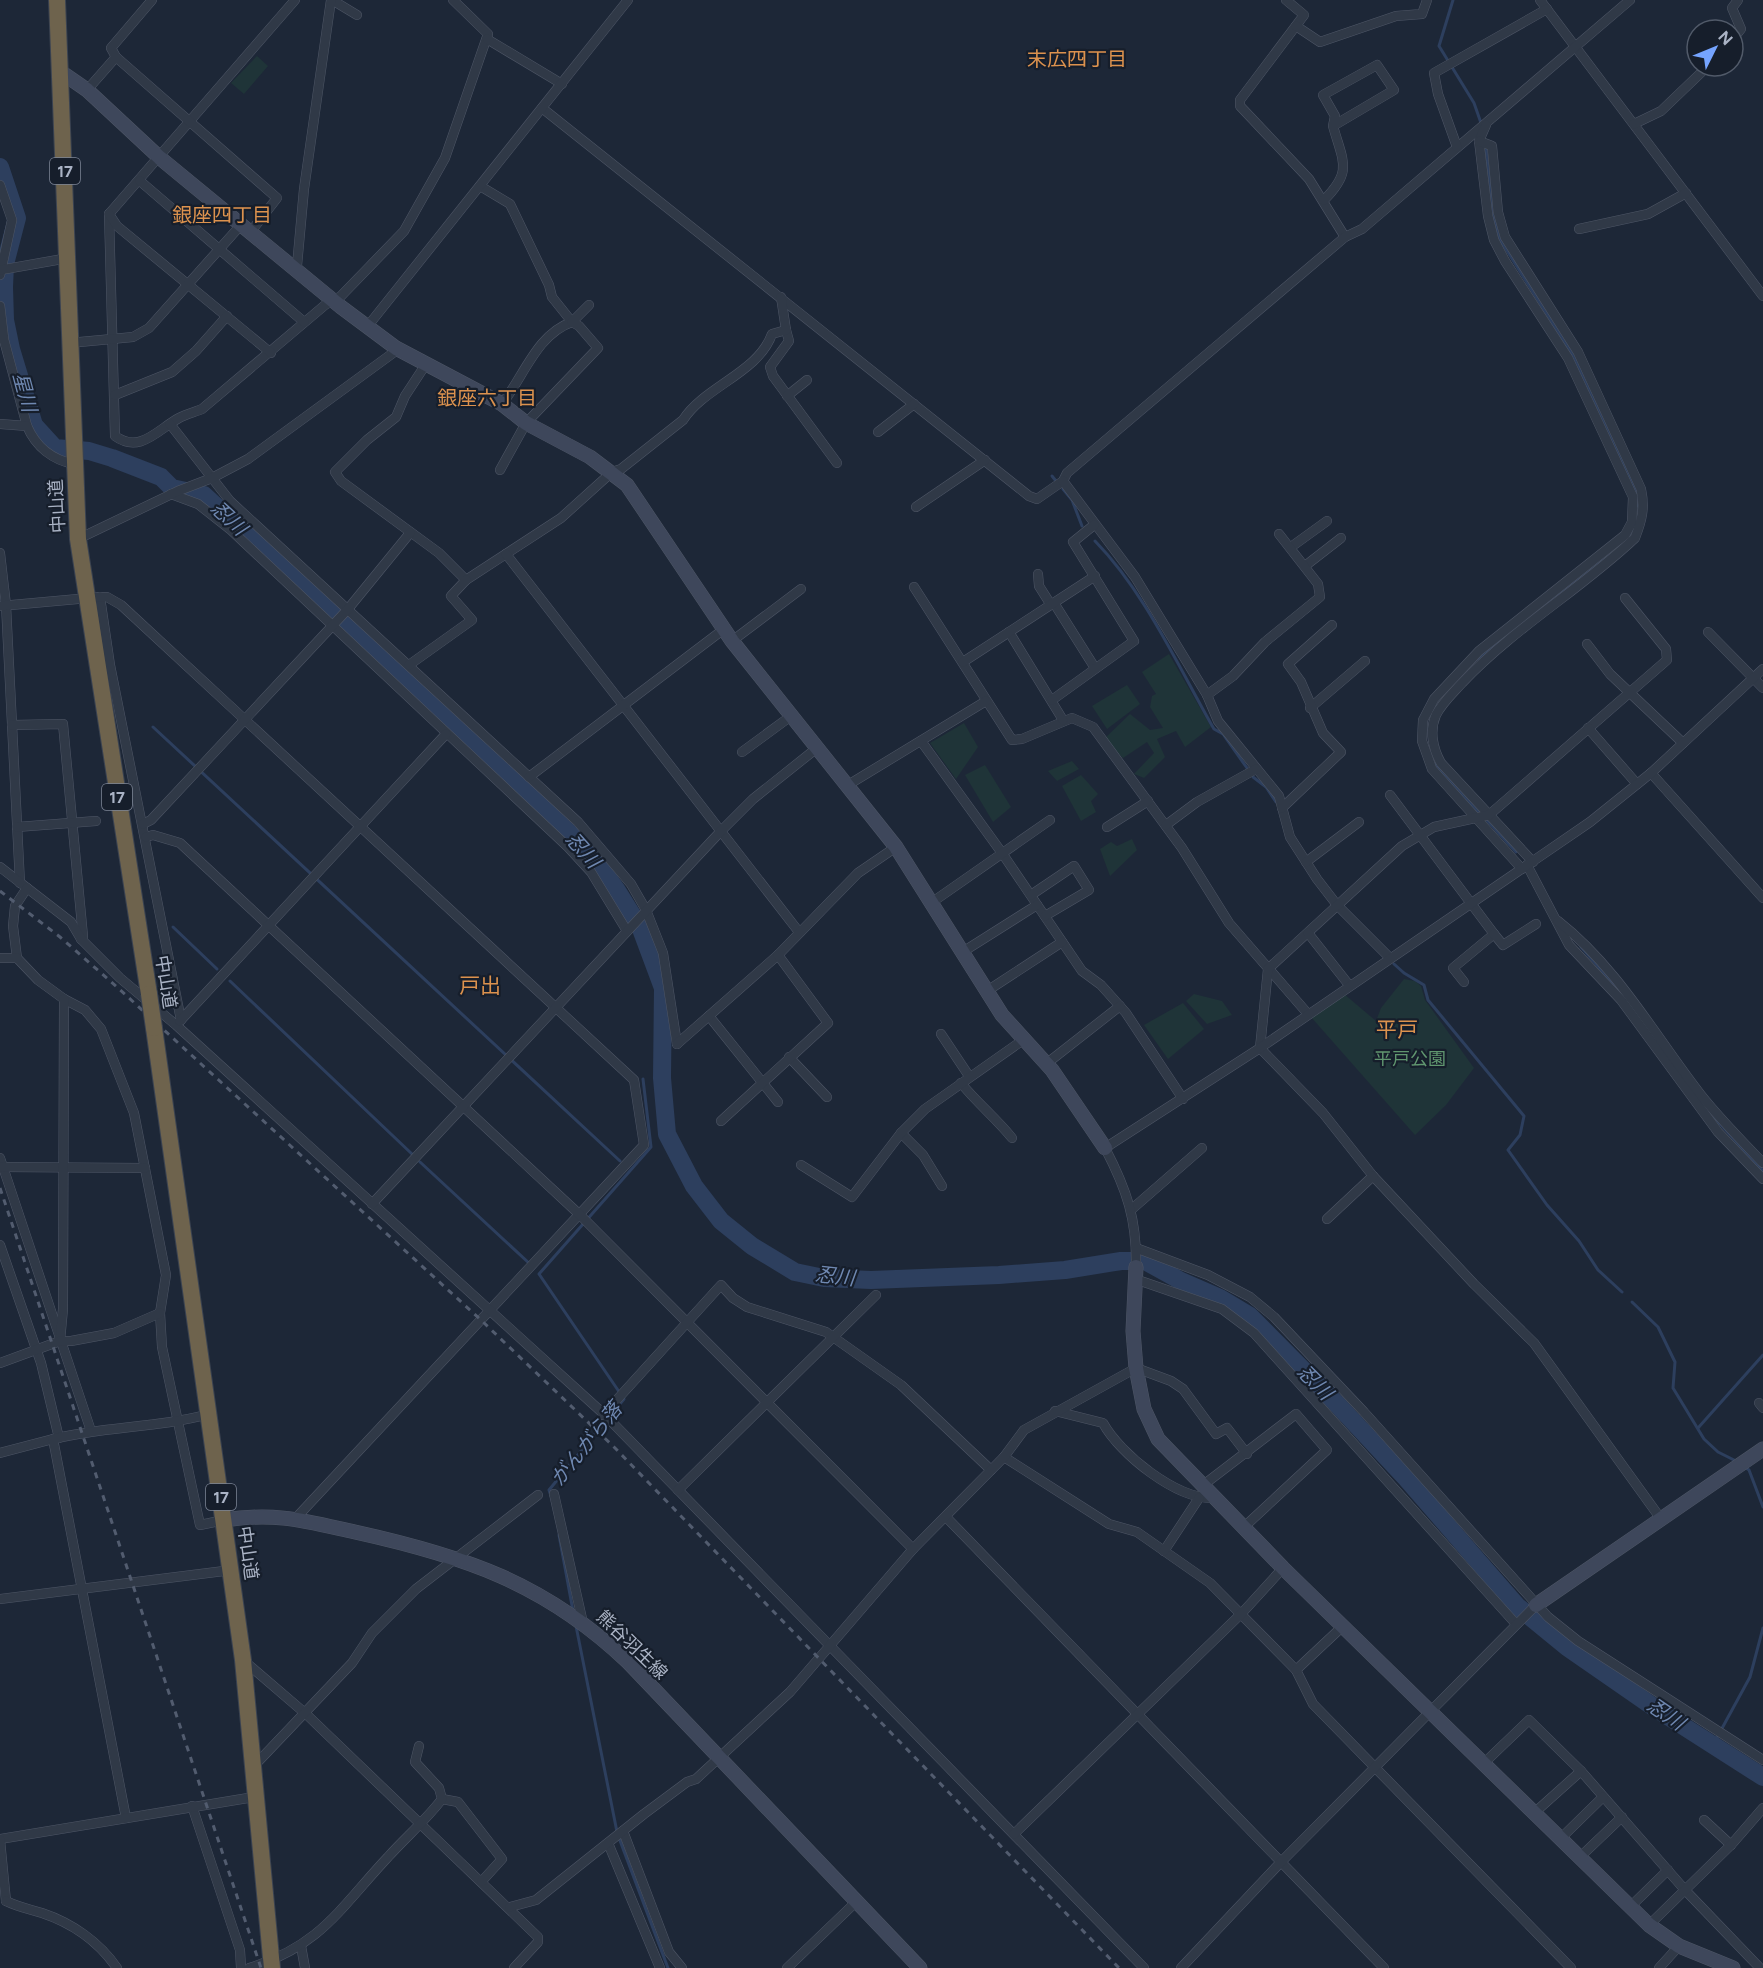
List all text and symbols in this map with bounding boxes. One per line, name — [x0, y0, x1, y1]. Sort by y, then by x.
north arrow — [1685, 18, 1745, 78]
text: N — [1714, 27, 1737, 49]
district label: 末広四丁目 — [1027, 47, 1127, 71]
road number: 17 — [50, 158, 80, 184]
district label: 銀座四丁目 — [172, 203, 272, 227]
water label: 星川 — [8, 370, 42, 416]
district label: 銀座六丁目 — [437, 386, 537, 410]
street label: 中山道 — [45, 478, 69, 534]
water label: 忍川 — [206, 496, 253, 542]
road number: 17 — [102, 784, 132, 810]
water label: 忍川 — [561, 827, 607, 874]
street label: 中山道 — [151, 954, 181, 1010]
district label: 戸出 — [459, 973, 501, 998]
district label: 平戸 — [1376, 1017, 1418, 1042]
park label: 平戸公園 — [1374, 1048, 1446, 1070]
water label: 忍川 — [814, 1262, 858, 1290]
water label: 忍川 — [1292, 1359, 1339, 1406]
water label: がんがら落 — [545, 1395, 629, 1490]
road number: 17 — [206, 1484, 236, 1510]
street label: 中山道 — [233, 1525, 263, 1581]
street label: 熊谷羽生線 — [592, 1606, 672, 1684]
water label: 忍川 — [1643, 1693, 1691, 1736]

